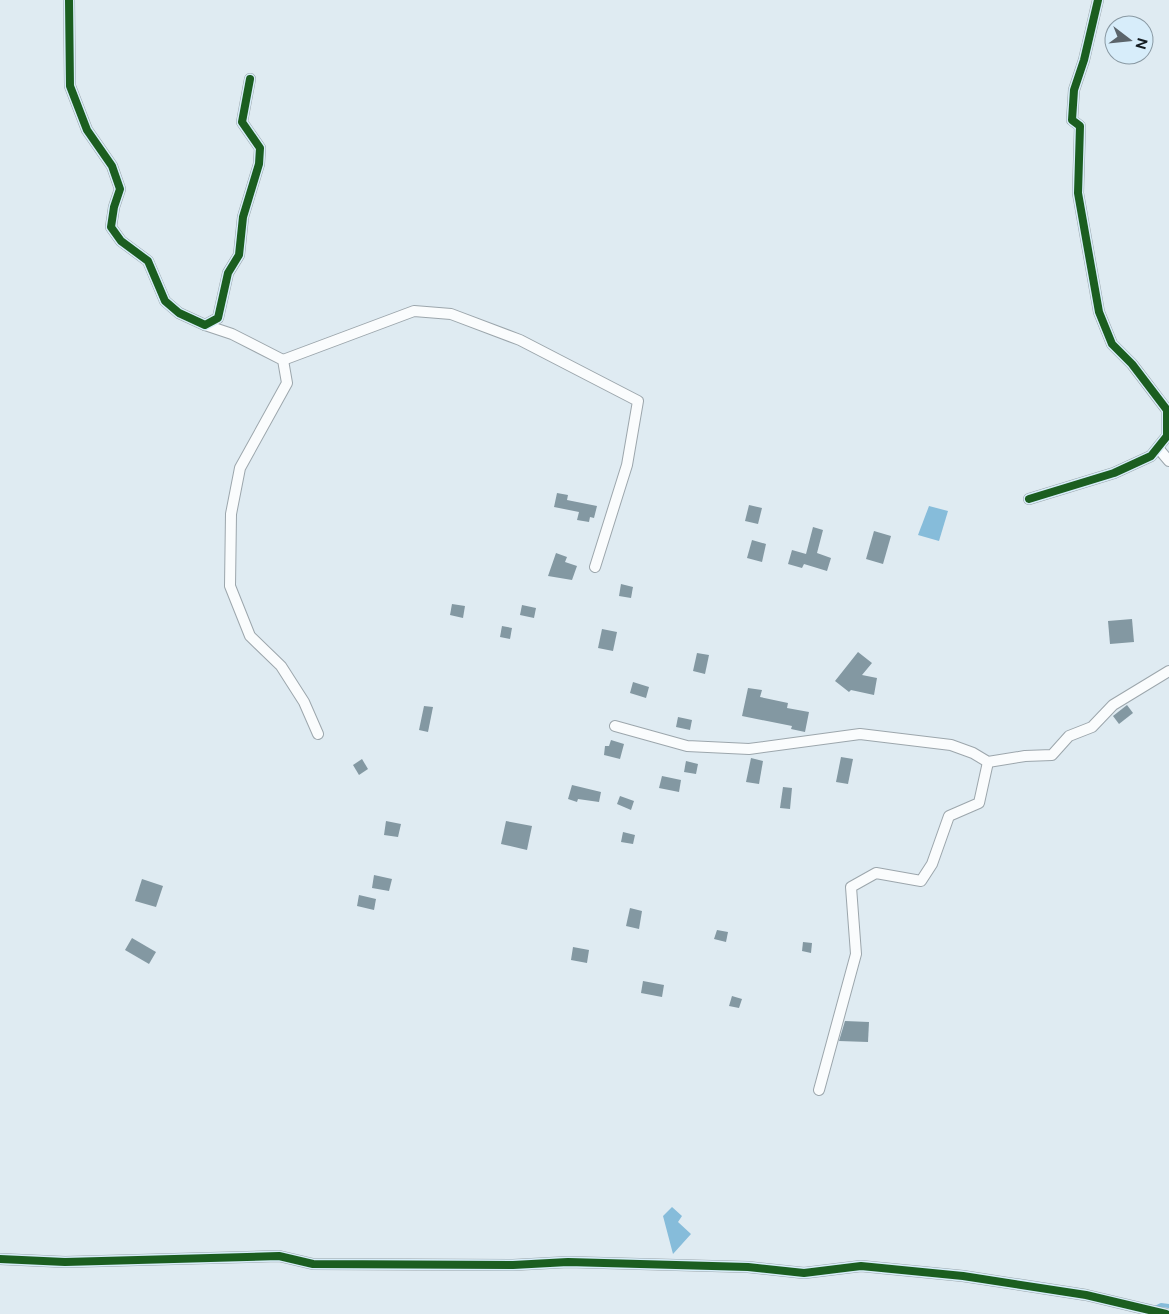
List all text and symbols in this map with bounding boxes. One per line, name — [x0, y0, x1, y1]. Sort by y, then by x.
north arrow — [1104, 15, 1154, 65]
text: N — [1132, 36, 1151, 51]

